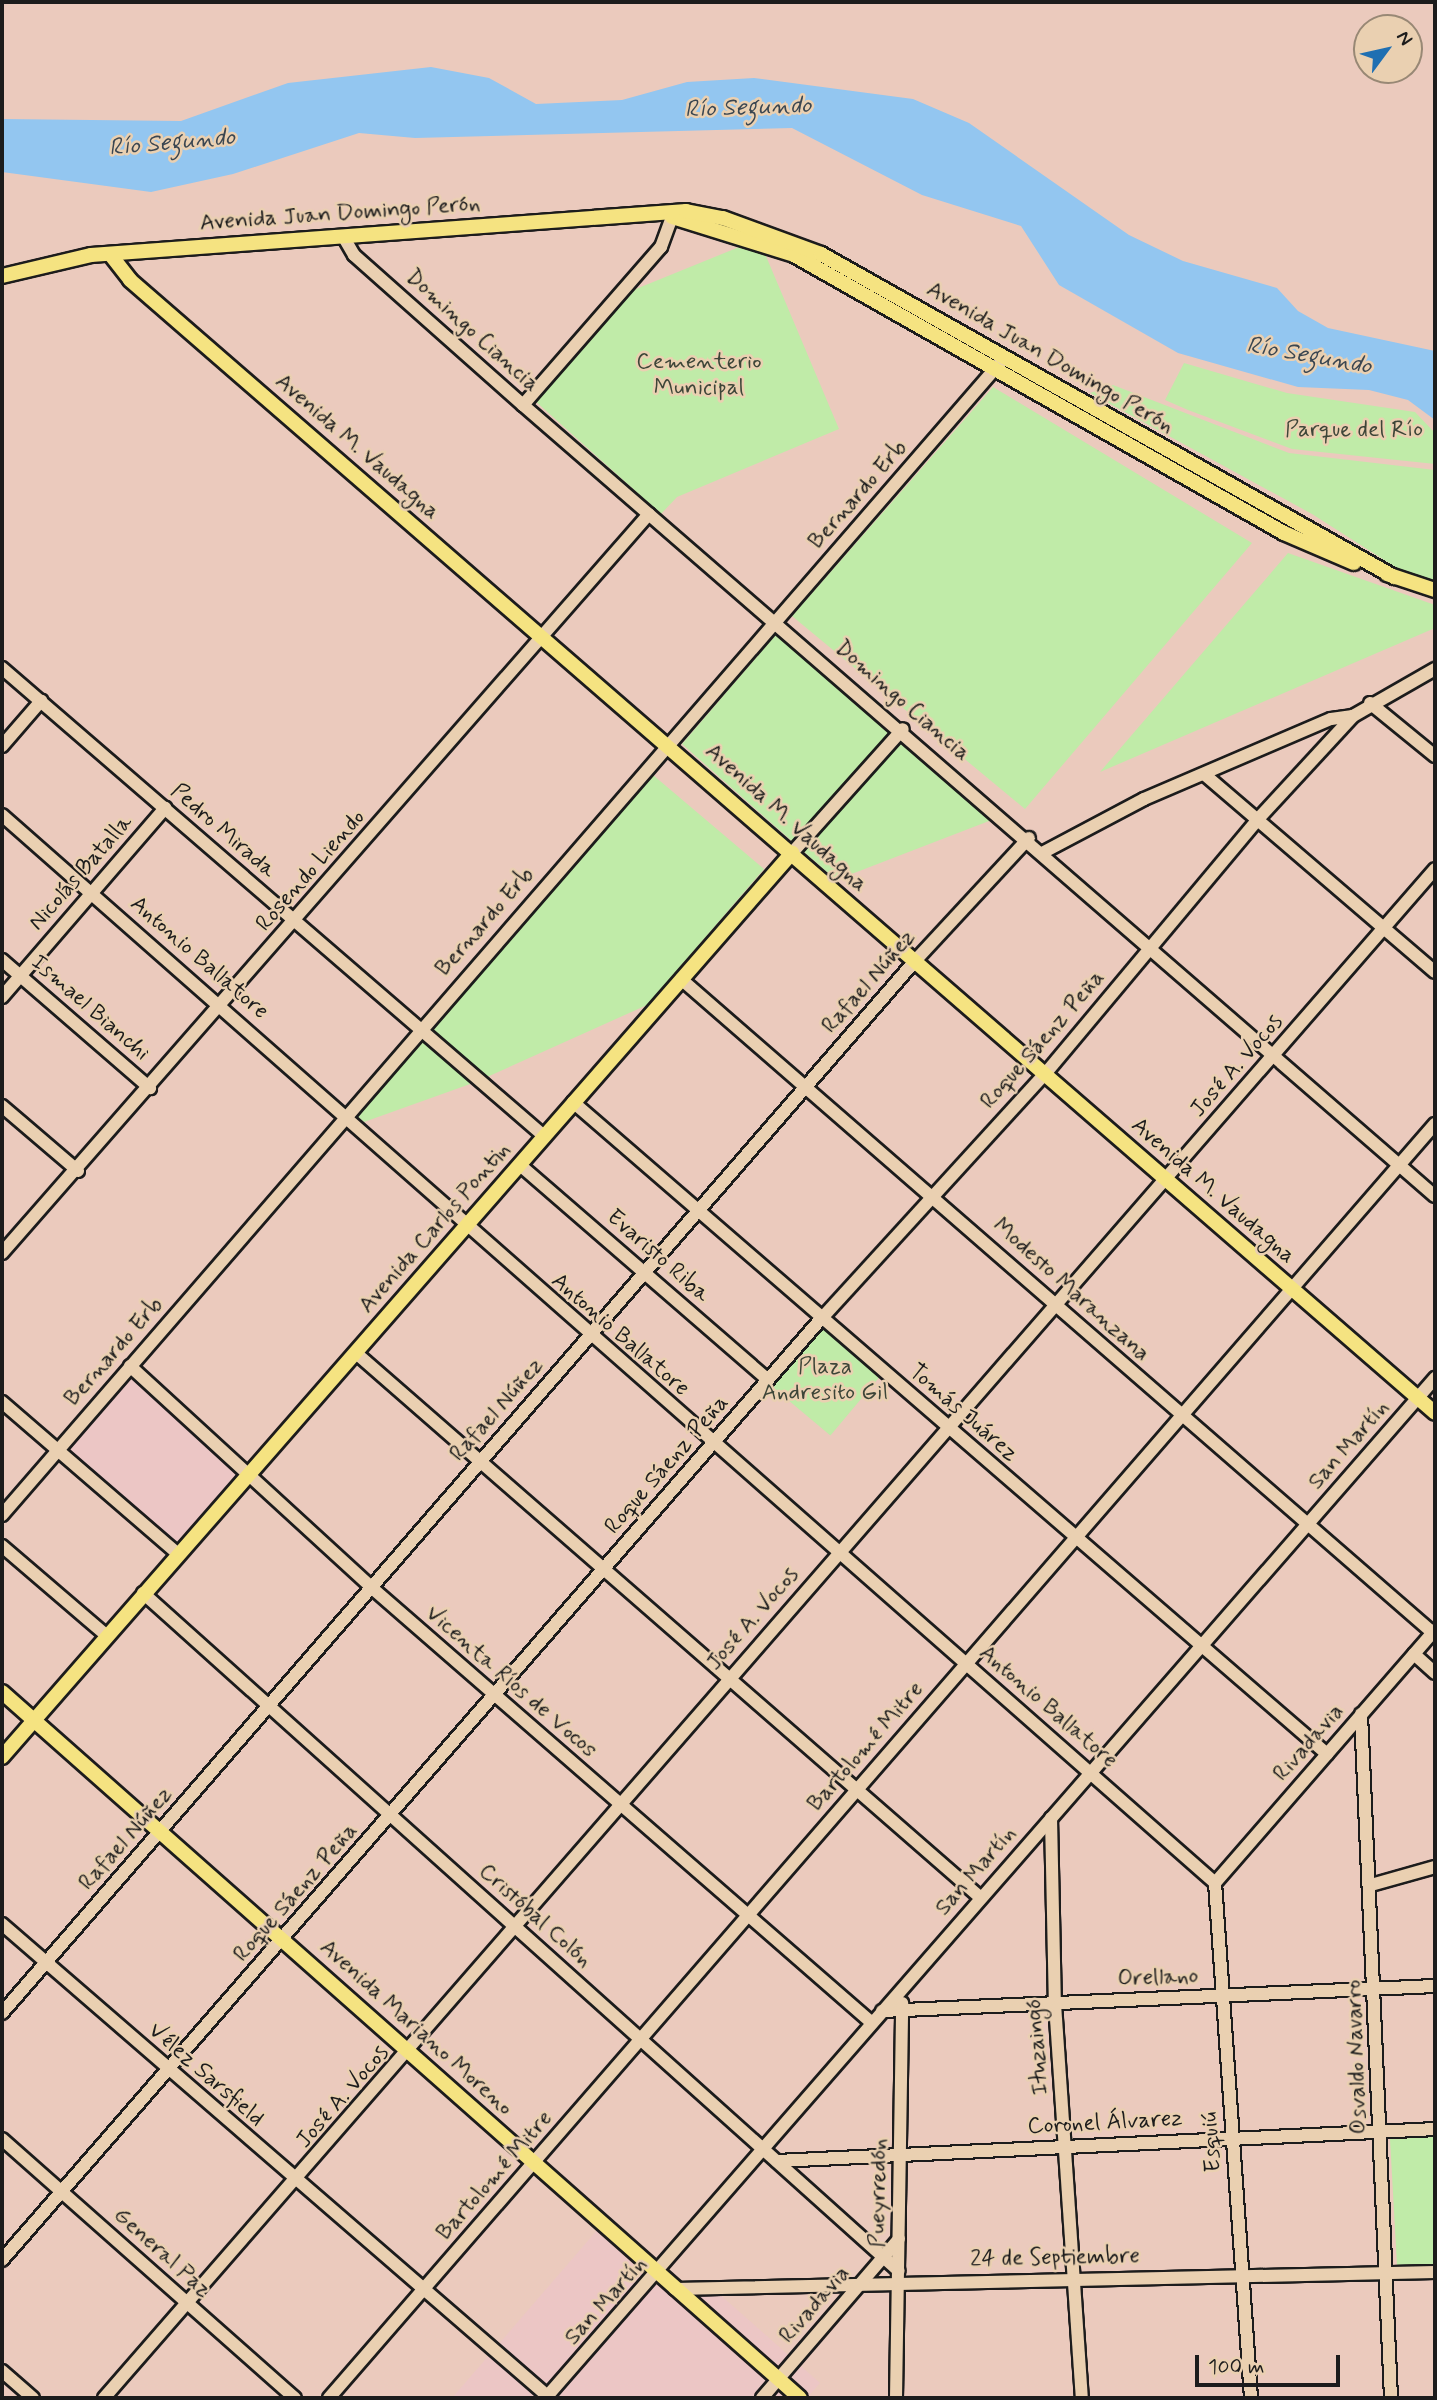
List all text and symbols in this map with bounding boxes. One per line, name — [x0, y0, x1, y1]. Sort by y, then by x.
north arrow — [1353, 14, 1423, 84]
text: N — [1390, 26, 1418, 50]
water label: Río Segundo — [687, 91, 809, 125]
water label: Río Segundo — [110, 123, 234, 163]
street label: Avenida Juan Domingo Perón — [196, 190, 484, 238]
street label: Domingo Ciancia — [400, 264, 544, 398]
street label: Avenida Juan Domingo Perón — [919, 274, 1181, 442]
water label: Río Segundo — [1247, 331, 1371, 381]
park label: Cementerio Municipal — [636, 348, 762, 402]
street label: Avenida M. Vaudagna — [269, 368, 445, 526]
park label: Parque del Río — [1286, 416, 1422, 444]
street label: Bernardo Erb — [803, 435, 913, 555]
street label: Domingo Ciancia — [829, 635, 975, 767]
street label: Avenida M. Vaudagna — [699, 738, 873, 898]
street label: Pedro Mirada — [165, 778, 281, 884]
street label: Rosendo Liendo — [251, 805, 371, 937]
street label: Nicolás Batalla — [24, 811, 138, 935]
street label: Bernardo Erb — [430, 862, 540, 982]
street label: Antonio Ballatore — [126, 892, 272, 1024]
street label: Rafael Núñez — [816, 924, 922, 1040]
street label: Ismael Bianchi — [25, 949, 155, 1067]
street label: Roque Sáenz Peña — [976, 966, 1110, 1114]
street label: José A. Vocos — [1185, 1009, 1289, 1123]
street label: Avenida M. Vaudagna — [1125, 1112, 1301, 1270]
street label: Avenida Carlos Pontin — [355, 1139, 515, 1317]
street label: Evaristo Riba — [602, 1205, 714, 1307]
street label: Modesto Maranzana — [986, 1212, 1156, 1368]
street label: Antonio Ballatore — [547, 1269, 693, 1401]
street label: Bernardo Erb — [59, 1292, 169, 1412]
street label: Rafael Núñez — [444, 1352, 550, 1468]
park label: Plaza Andresito Gil — [762, 1353, 888, 1407]
street label: Tomás Juárez — [902, 1357, 1024, 1469]
street label: Roque Sáenz Peña — [600, 1391, 734, 1539]
street label: San Martín — [1301, 1393, 1397, 1497]
street label: José A. Vocos — [701, 1562, 805, 1676]
street label: Vicenta Ríos de Vocos — [420, 1600, 602, 1764]
street label: Antonio Ballatore — [975, 1641, 1121, 1773]
street label: Bartolomé Mitre — [802, 1676, 930, 1818]
street label: Rivadavia — [1268, 1699, 1350, 1787]
street label: Rafael Núñez — [73, 1781, 179, 1897]
street label: Roque Sáenz Peña — [229, 1819, 363, 1967]
street label: San Martín — [928, 1819, 1024, 1923]
street label: Cristóbal Colón — [472, 1857, 598, 1975]
street label: Avenida Mariano Moreno — [313, 1933, 519, 2123]
street label: Orellano — [1117, 1963, 1199, 1993]
street label: Osvaldo Navarro — [1340, 1978, 1374, 2136]
street label: Ituzaingó — [1021, 1998, 1055, 2096]
street label: Vélez Sarsfield — [143, 2017, 269, 2133]
street label: José A. Vocos — [291, 2040, 395, 2154]
street label: Bartolomé Mitre — [431, 2105, 559, 2247]
street label: Coronel Álvarez — [1027, 2105, 1183, 2141]
street label: Esquiú — [1196, 2111, 1228, 2173]
street label: Pueyrredón — [864, 2138, 894, 2248]
street label: General Paz — [107, 2202, 217, 2304]
street label: 24 de Septiembre — [968, 2243, 1142, 2273]
street label: San Martín — [558, 2249, 654, 2353]
street label: Rivadavia — [774, 2261, 856, 2349]
scale bar — [1199, 2340, 1344, 2384]
text: 100 m — [1208, 2353, 1264, 2381]

